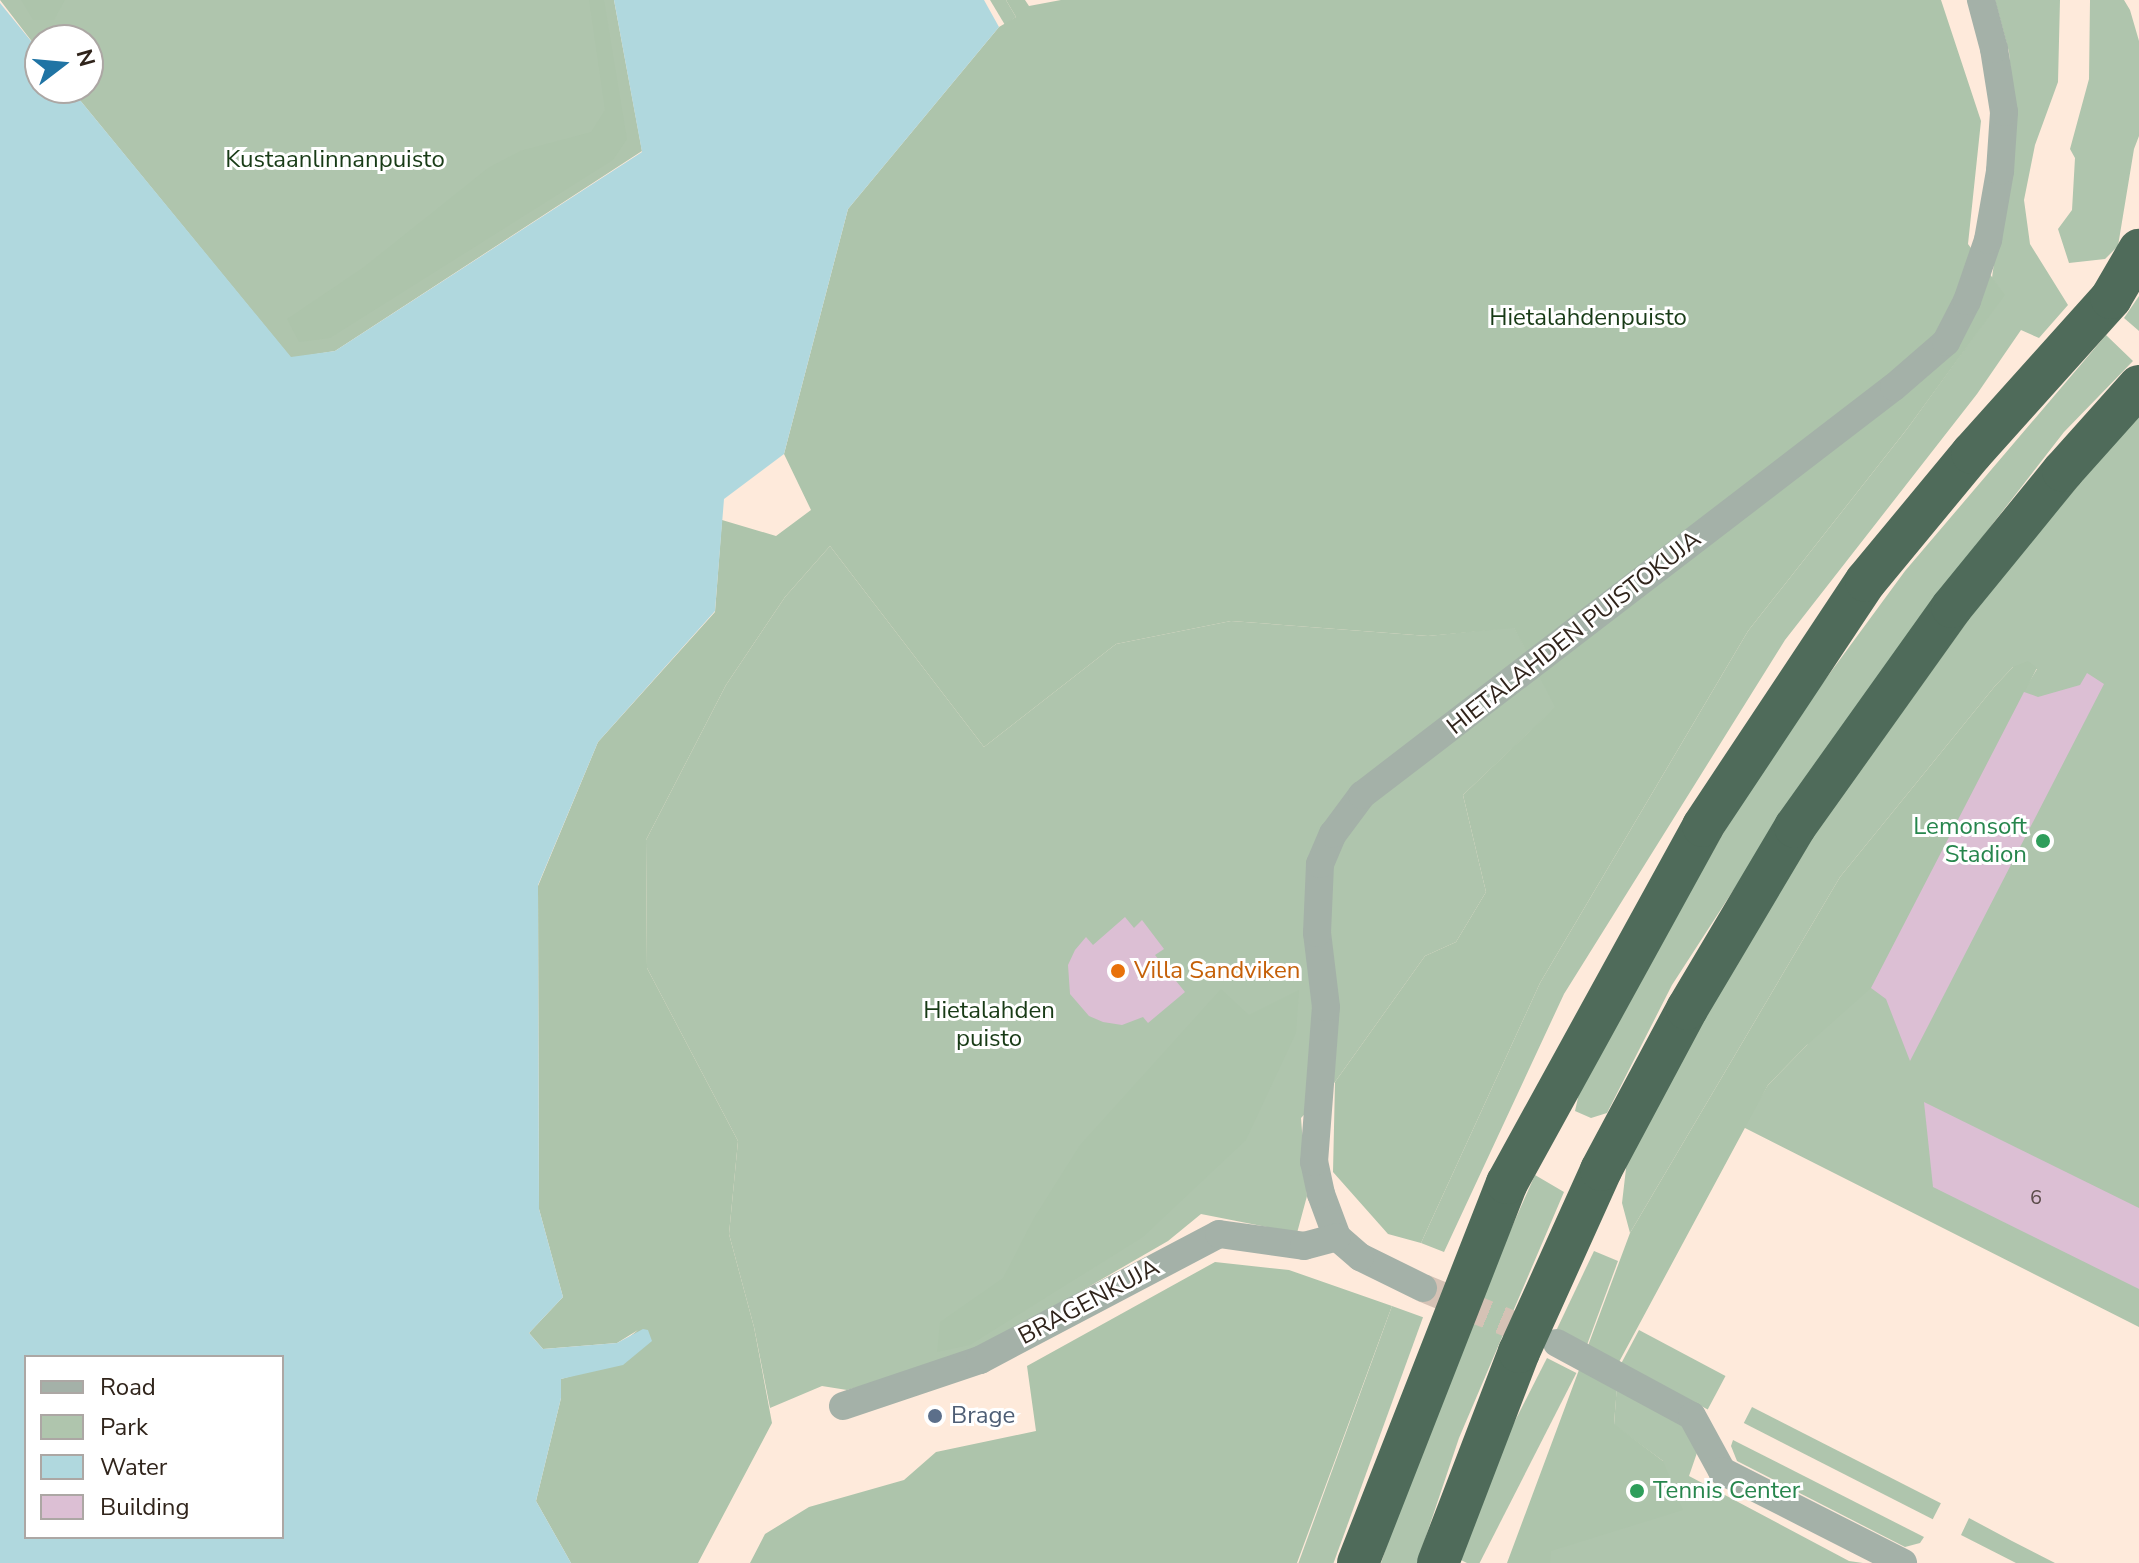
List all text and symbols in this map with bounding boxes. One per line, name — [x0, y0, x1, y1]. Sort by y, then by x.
north arrow — [24, 24, 104, 104]
text: N — [68, 46, 102, 70]
park label: Kustaanlinnanpuisto — [225, 146, 445, 174]
park label: Hietalahdenpuisto — [1489, 304, 1687, 332]
street label: HIETALAHDEN PUISTOKUJA — [1441, 525, 1707, 741]
place label: Lemonsoft Stadion — [1913, 813, 2027, 869]
marker: Lemonsoft Stadion — [2034, 832, 2052, 850]
place label: Villa Sandviken — [1134, 957, 1300, 985]
marker: Villa Sandviken — [1109, 962, 1127, 980]
park label: Hietalahden puisto — [923, 997, 1055, 1053]
house number: 6 — [2030, 1185, 2042, 1209]
street label: BRAGENKUJA — [1014, 1253, 1164, 1351]
legend — [24, 1355, 284, 1539]
text: Road — [100, 1371, 156, 1403]
place label: Brage — [951, 1402, 1015, 1430]
marker: Brage — [926, 1407, 944, 1425]
text: Park — [100, 1411, 148, 1443]
text: Water — [100, 1451, 167, 1483]
place label: Tennis Center — [1653, 1477, 1800, 1505]
marker: Tennis Center — [1628, 1482, 1646, 1500]
text: Building — [100, 1491, 190, 1523]

